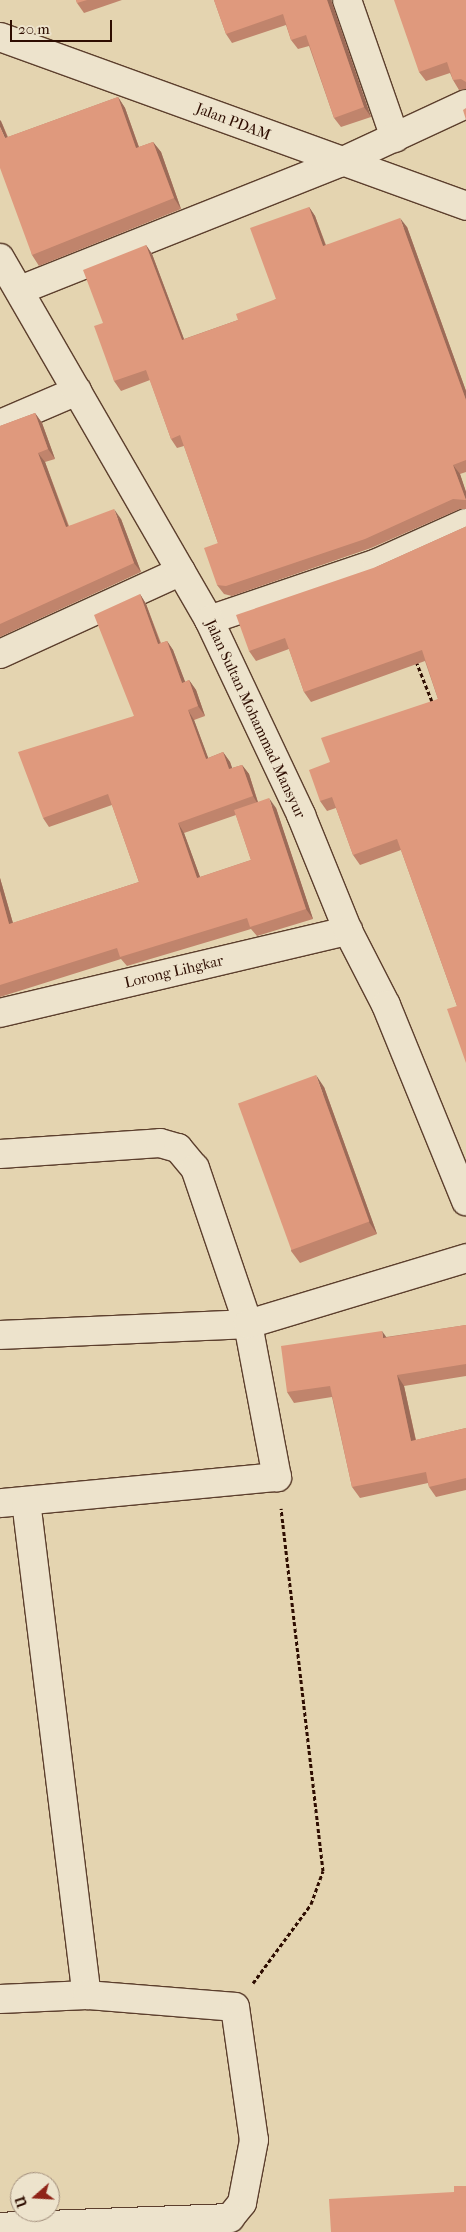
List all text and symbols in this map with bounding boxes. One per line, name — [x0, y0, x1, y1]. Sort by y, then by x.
scale bar — [12, 10, 115, 42]
text: 20 m — [18, 20, 50, 38]
street label: Jalan PDAM — [193, 99, 273, 145]
street label: Jalan Sultan Mohammad Mansyur — [201, 617, 309, 821]
street label: Lorong Lihgkar — [123, 952, 225, 992]
north arrow — [10, 2172, 60, 2222]
text: U — [11, 2194, 31, 2210]

